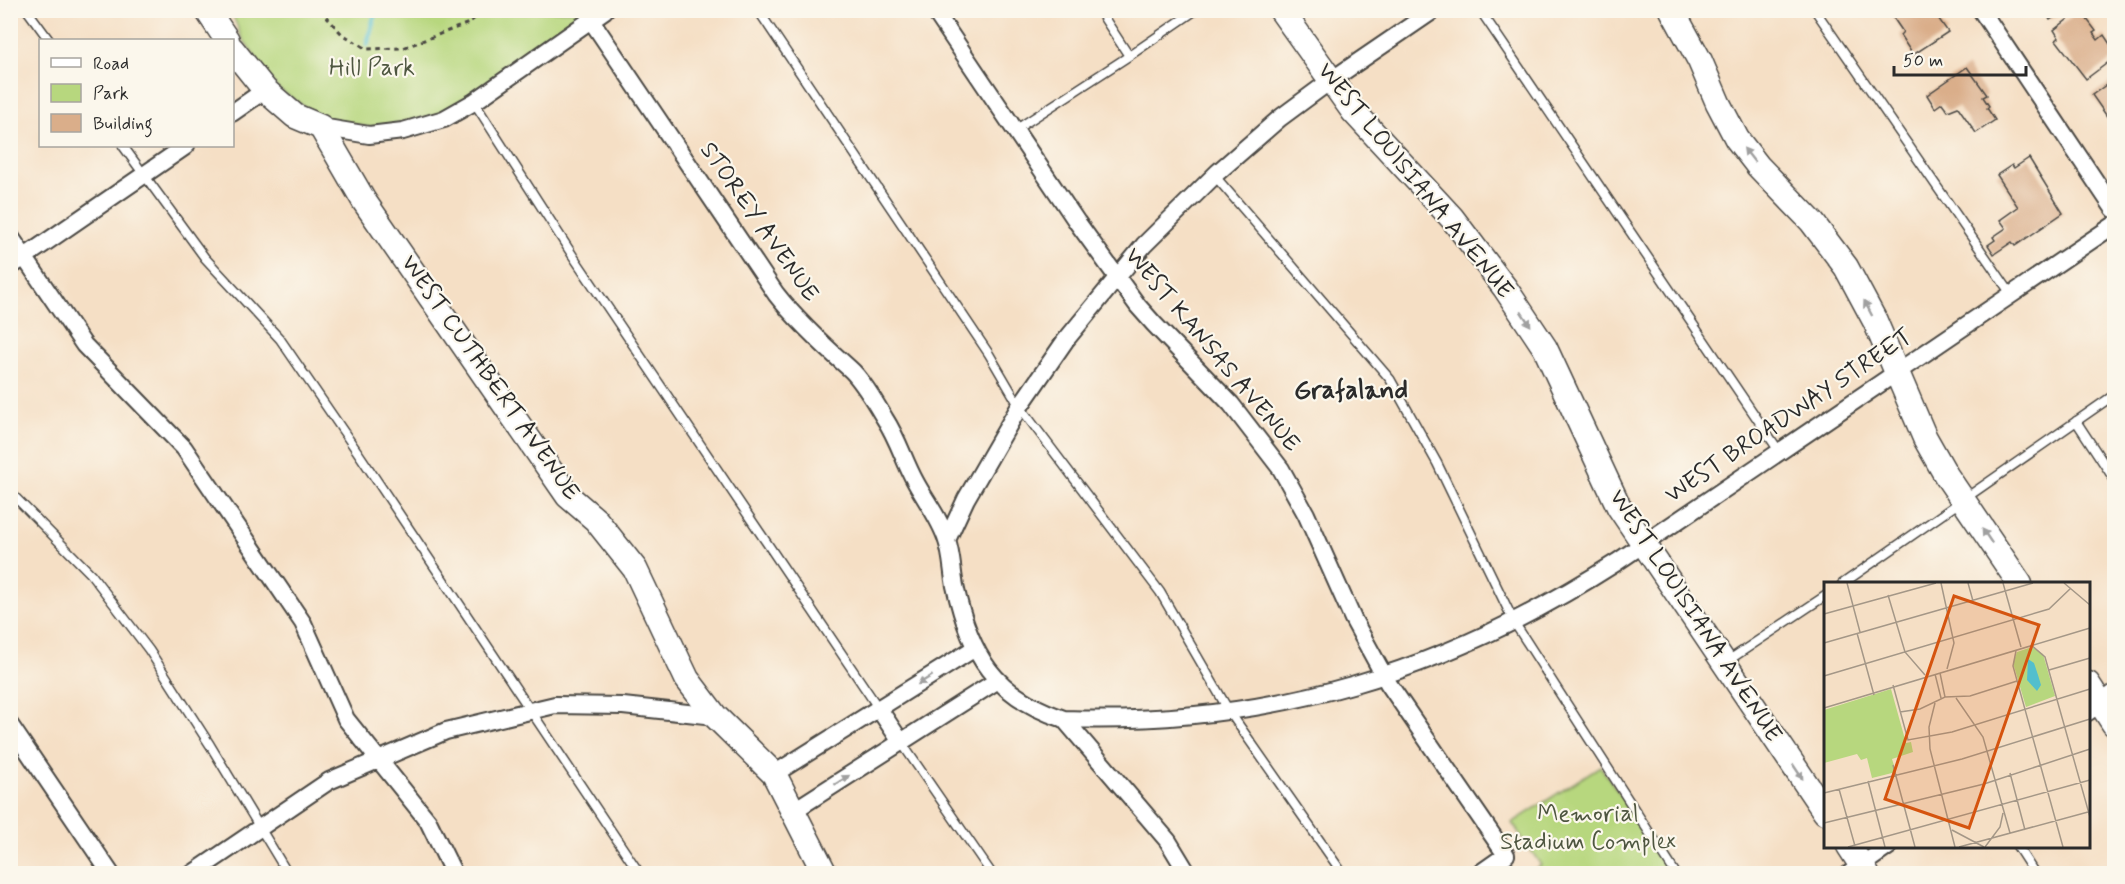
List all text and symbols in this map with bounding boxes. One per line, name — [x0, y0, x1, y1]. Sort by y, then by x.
legend — [39, 39, 234, 147]
scale bar — [1894, 39, 2026, 77]
text: 50 m — [1903, 49, 1943, 73]
text: Road — [93, 52, 129, 76]
park label: Hill Park — [329, 53, 415, 84]
street label: WEST LOUISIANA AVENUE — [1310, 56, 1520, 306]
text: Park — [93, 82, 129, 106]
text: Building — [93, 112, 153, 138]
street label: STOREY AVENUE — [692, 136, 826, 308]
one-way arrow — [1743, 147, 1756, 163]
street label: WEST KANSAS AVENUE — [1117, 241, 1307, 459]
street label: WEST CUTHBERT AVENUE — [393, 249, 587, 507]
one-way arrow — [1863, 300, 1873, 317]
one-way arrow — [1520, 311, 1531, 327]
street label: WEST BROADWAY STREET — [1659, 321, 1919, 511]
district label: Grafaland — [1294, 374, 1408, 408]
street label: WEST LOUISIANA AVENUE — [1602, 484, 1788, 748]
one-way arrow — [1981, 528, 1993, 544]
inset map — [1824, 582, 2089, 848]
one-way arrow — [917, 674, 933, 685]
one-way arrow — [1792, 764, 1804, 780]
one-way arrow — [834, 774, 850, 785]
park label: Memorial Stadium Complex — [1500, 799, 1676, 858]

